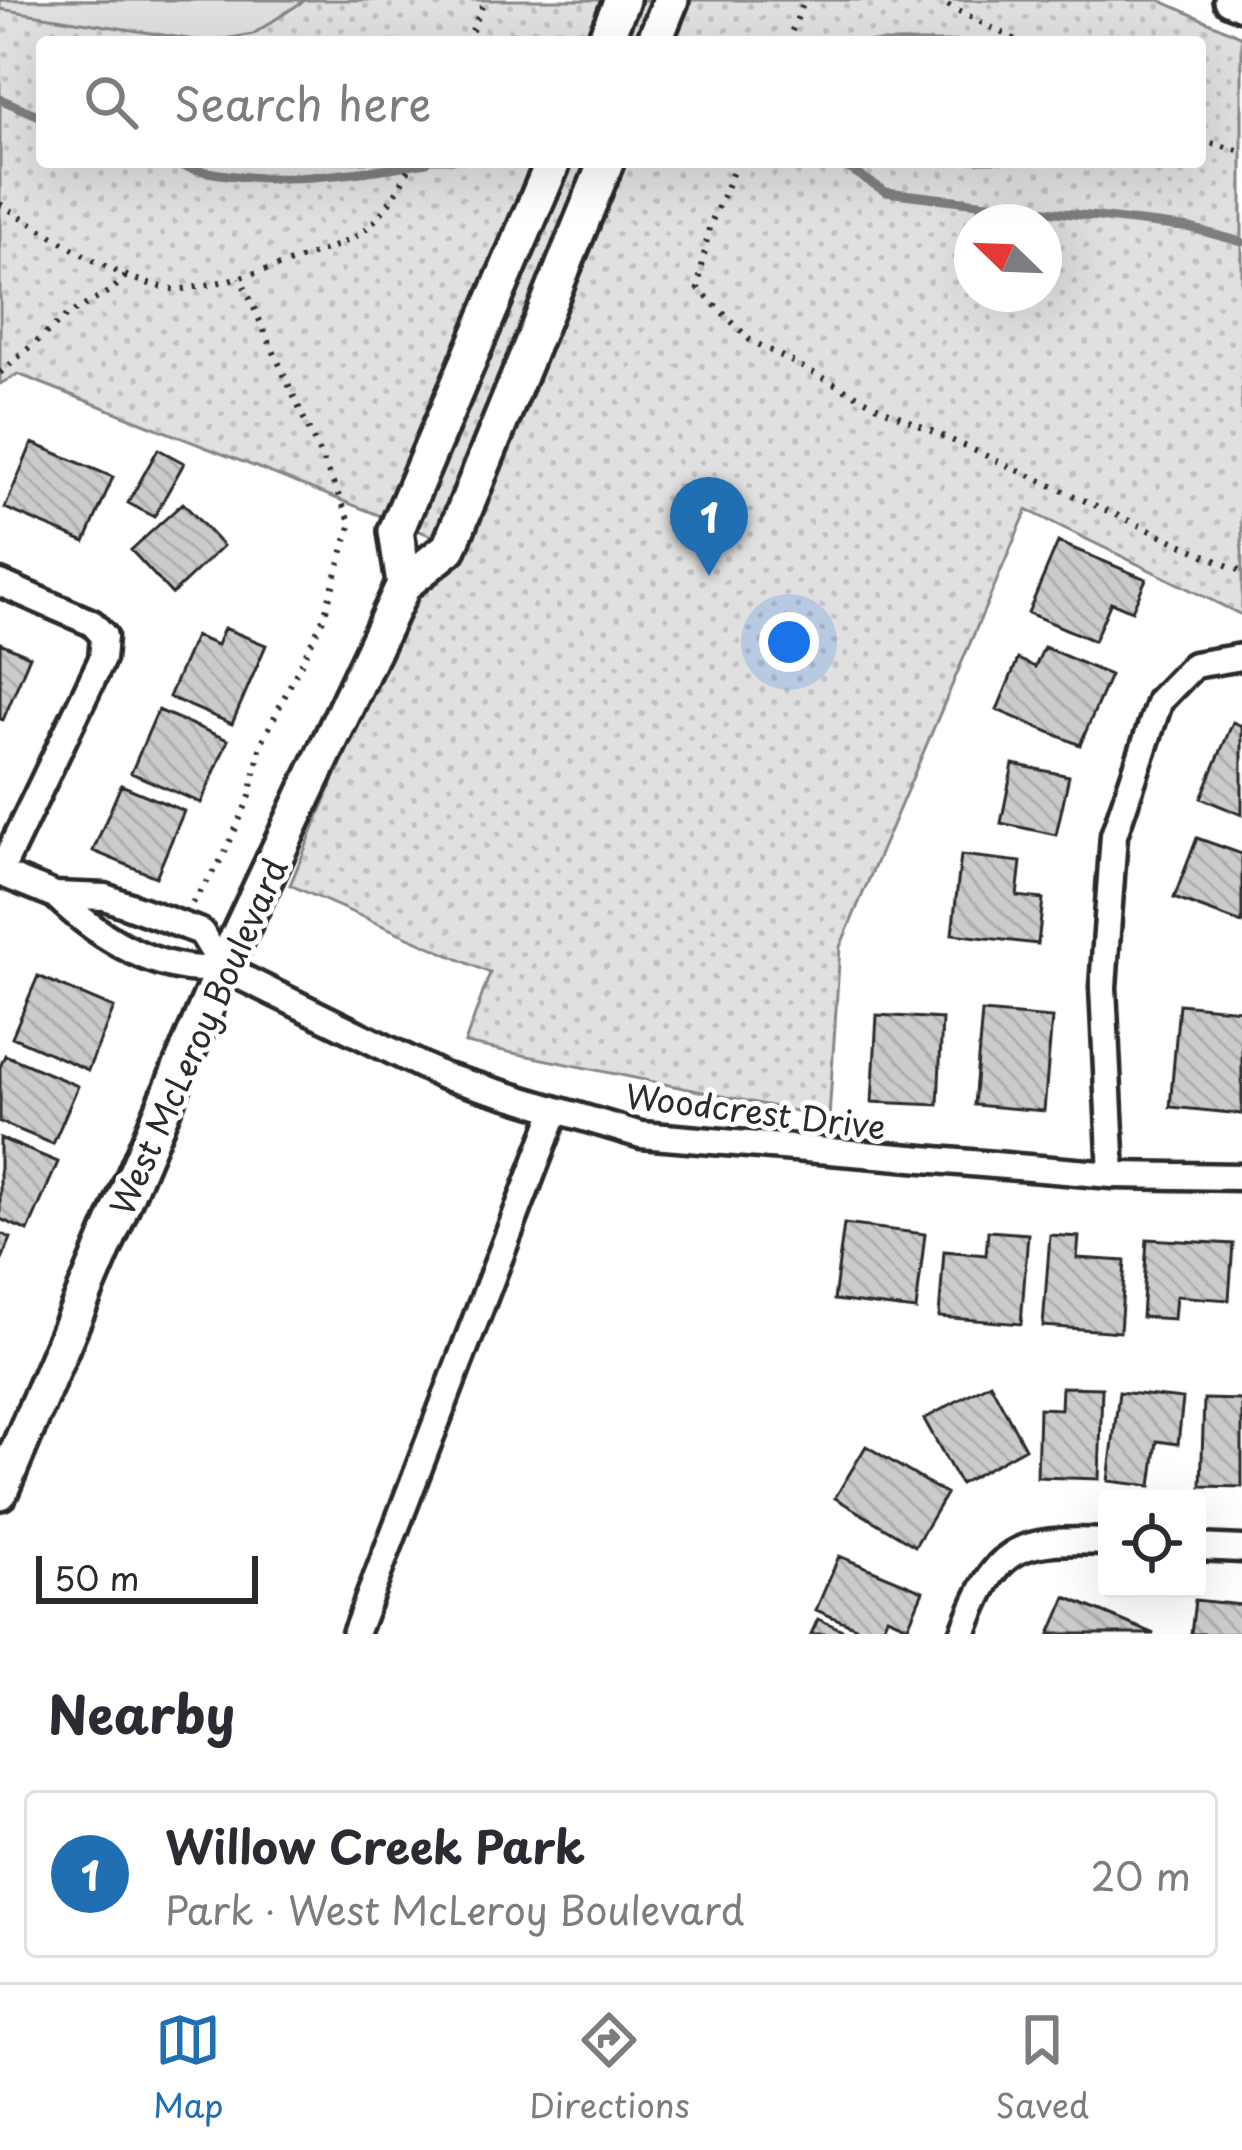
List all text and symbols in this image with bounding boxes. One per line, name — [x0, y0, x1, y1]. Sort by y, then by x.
search box — [36, 36, 1206, 168]
text: Search here — [174, 68, 431, 136]
icon: search — [78, 69, 144, 135]
north arrow — [954, 204, 1062, 312]
pin: 1 — [670, 477, 748, 576]
your location — [759, 612, 819, 672]
street label: West McLeroy Boulevard — [96, 849, 298, 1223]
street label: Woodcrest Drive — [623, 1069, 889, 1151]
map controls — [1098, 1490, 1206, 1598]
button: locate — [1098, 1490, 1206, 1598]
scale bar — [36, 1550, 258, 1603]
text: 50 m — [54, 1552, 140, 1602]
text: Nearby — [48, 1674, 235, 1751]
text: Willow Creek Park — [165, 1811, 585, 1879]
text: 1 — [81, 1845, 99, 1904]
text: 20 m — [1090, 1845, 1191, 1904]
text: Park · West McLeroy Boulevard — [165, 1879, 745, 1938]
tab: Map — [153, 2007, 223, 2129]
tab: Directions — [529, 2007, 690, 2129]
tab: Saved — [995, 2007, 1089, 2129]

